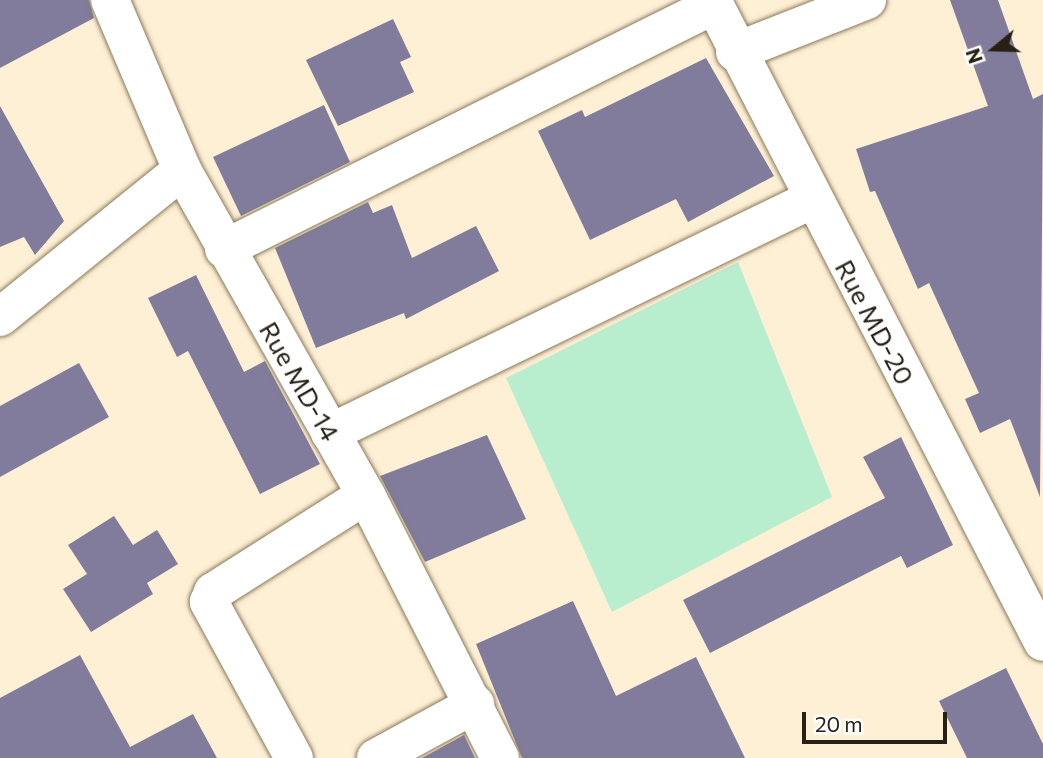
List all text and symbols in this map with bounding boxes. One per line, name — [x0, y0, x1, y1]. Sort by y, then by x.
north arrow — [959, 14, 1029, 84]
text: N — [960, 46, 987, 66]
street label: Rue MD-20 — [829, 254, 921, 390]
street label: Rue MD-14 — [253, 316, 347, 446]
scale bar — [805, 698, 950, 742]
text: 20 m — [815, 711, 863, 736]

